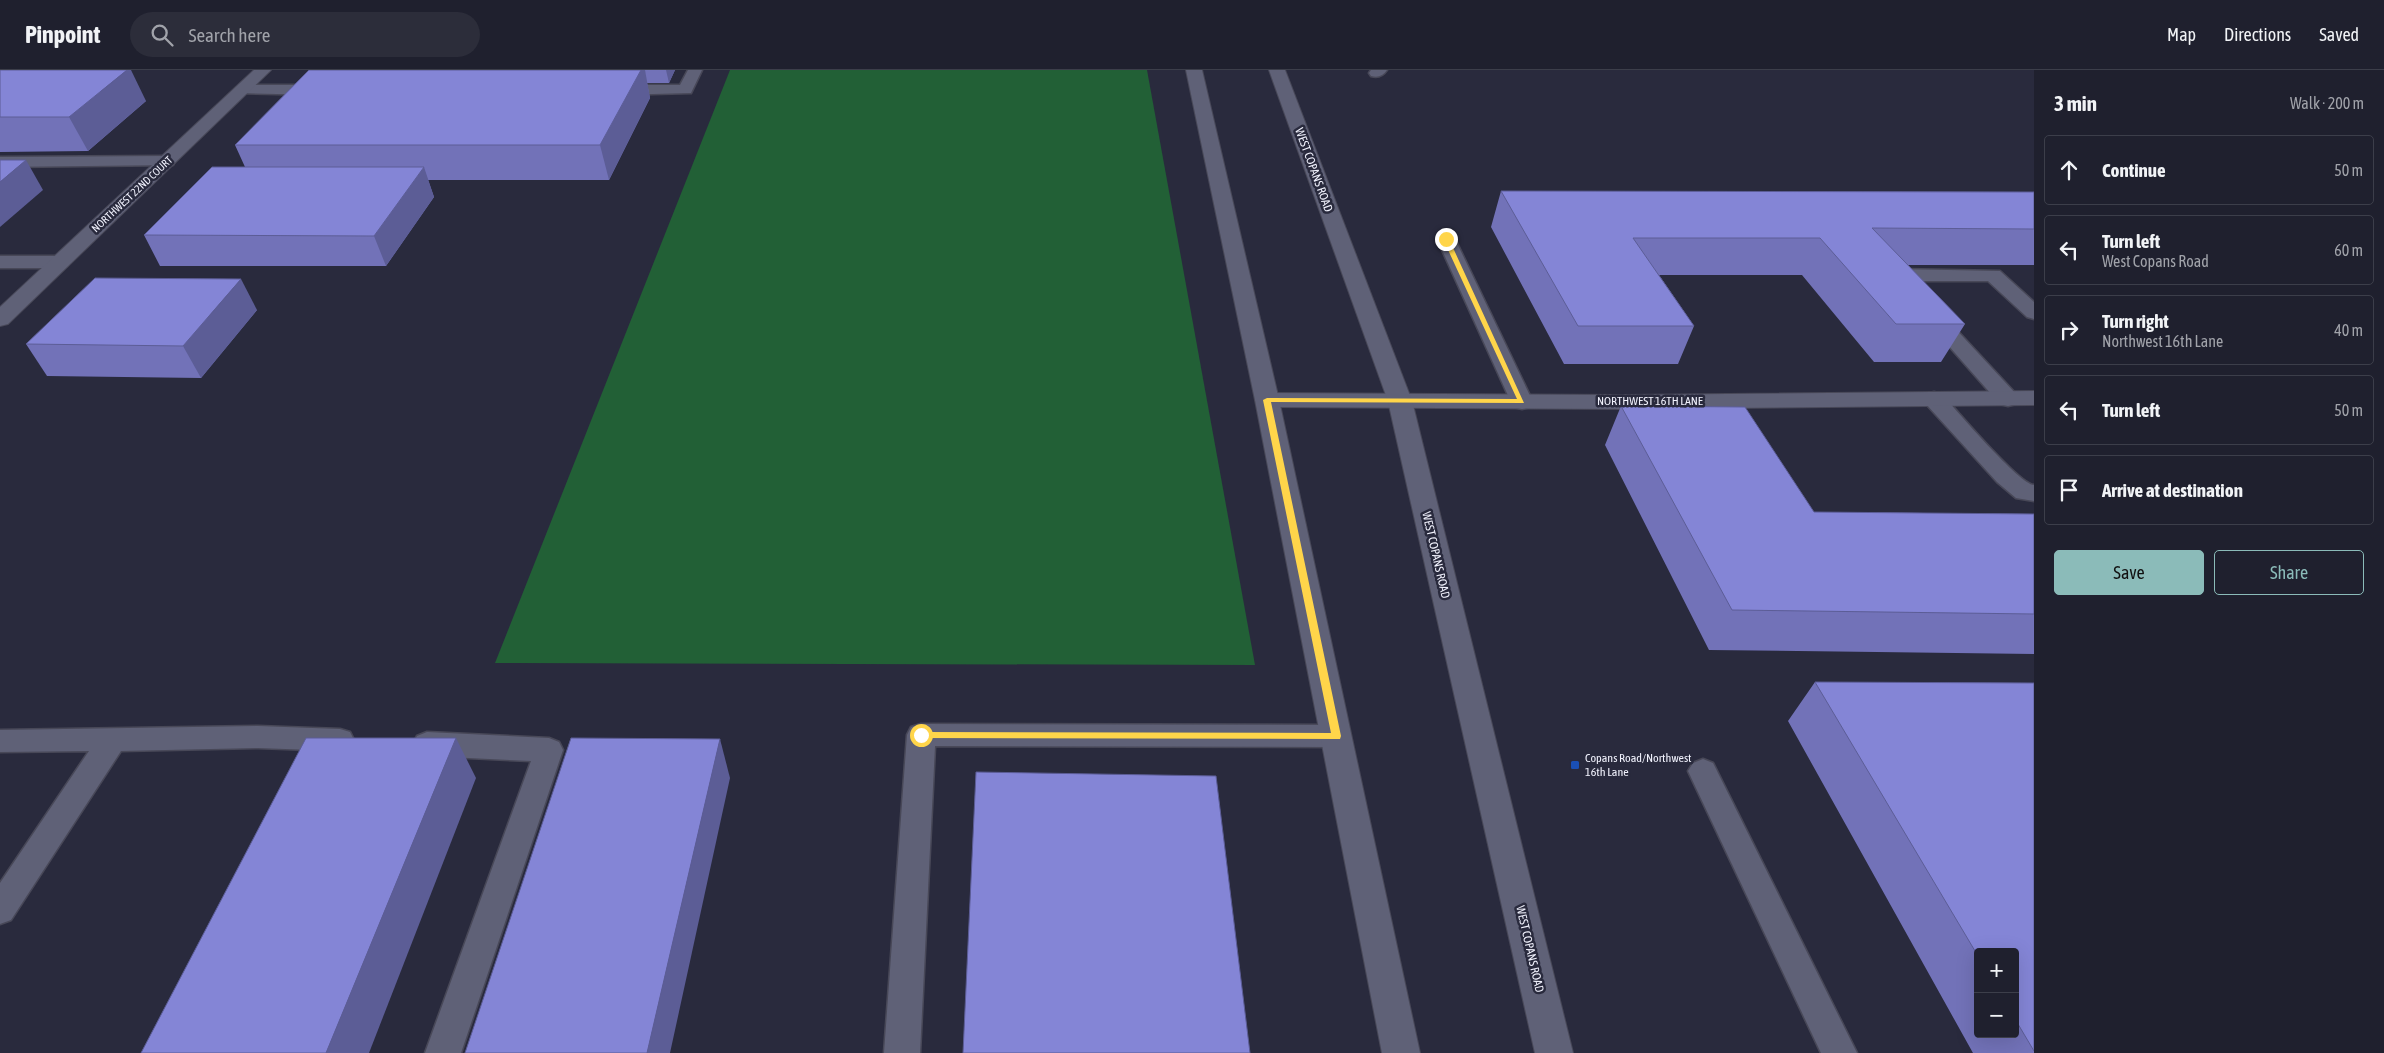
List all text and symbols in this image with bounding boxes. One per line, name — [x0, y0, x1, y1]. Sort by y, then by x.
search box — [130, 12, 480, 57]
text: Pinpoint — [25, 21, 100, 48]
icon: search — [148, 21, 176, 49]
text: Search here — [188, 24, 270, 46]
text: Map — [2167, 24, 2196, 45]
text: Directions — [2224, 24, 2291, 45]
text: Saved — [2319, 24, 2359, 45]
text: 3 min — [2054, 91, 2097, 115]
text: Walk · 200 m — [2290, 94, 2364, 112]
street label: WEST COPANS ROAD — [1292, 126, 1336, 214]
street label: NORTHWEST 22ND COURT — [89, 153, 175, 234]
icon: ahead — [2055, 156, 2083, 184]
text: Continue — [2102, 159, 2166, 181]
text: 50 m — [2334, 161, 2363, 179]
route end — [1435, 228, 1458, 251]
text: Turn left — [2102, 230, 2160, 252]
icon: left — [2055, 236, 2083, 264]
text: 60 m — [2334, 241, 2363, 259]
text: West Copans Road — [2102, 252, 2209, 270]
text: Turn right — [2102, 310, 2169, 332]
icon: right — [2055, 316, 2083, 344]
text: 40 m — [2334, 321, 2363, 339]
text: Northwest 16th Lane — [2102, 332, 2223, 350]
street label: NORTHWEST 16TH LANE — [1597, 394, 1703, 408]
icon: left — [2055, 396, 2083, 424]
text: Turn left — [2102, 399, 2160, 421]
text: 50 m — [2334, 401, 2363, 419]
icon: arrive — [2055, 476, 2083, 504]
text: Arrive at destination — [2102, 479, 2243, 501]
street label: WEST COPANS ROAD — [1419, 510, 1453, 600]
button: Save — [2054, 550, 2204, 595]
button: Share — [2214, 550, 2364, 595]
route start — [910, 724, 933, 747]
place label: Copans Road/Northwest 16th Lane — [1585, 751, 1692, 779]
marker: Copans Road/Northwest 16th Lane — [1569, 759, 1581, 771]
street label: WEST COPANS ROAD — [1513, 904, 1547, 994]
map controls — [1974, 948, 2019, 1038]
button: + — [1974, 948, 2019, 993]
button: − — [1974, 993, 2019, 1038]

